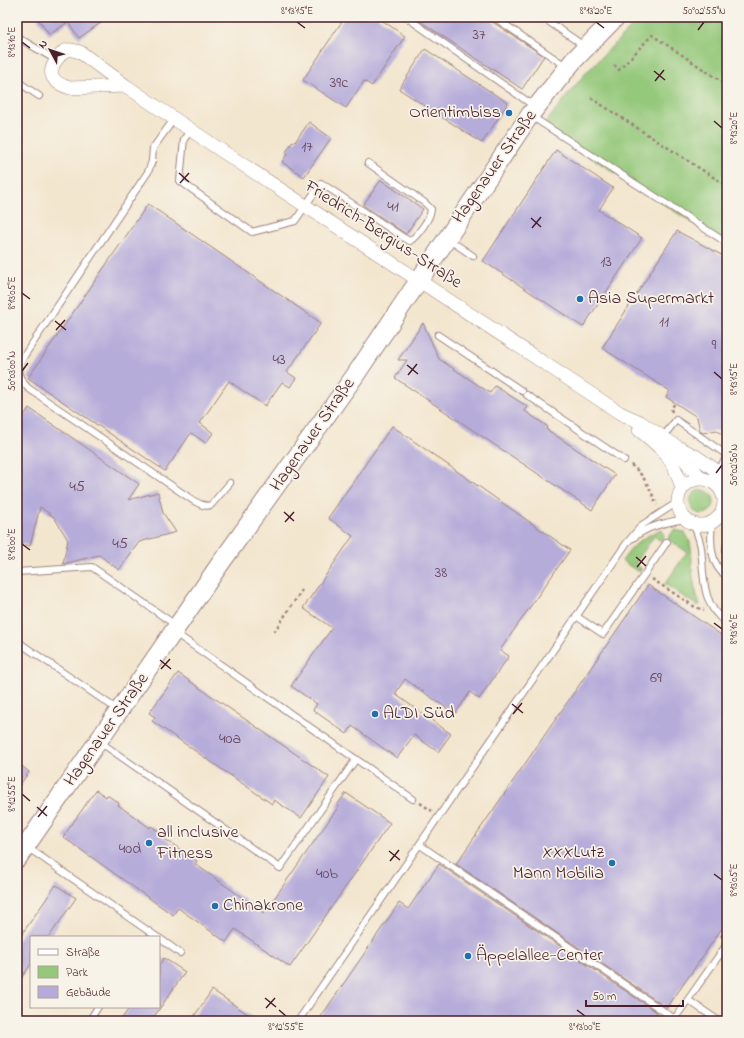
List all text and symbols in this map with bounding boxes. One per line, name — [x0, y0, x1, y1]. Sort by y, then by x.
text: 8°13'15"E — [281, 4, 313, 19]
text: 8°13'20"E — [580, 4, 612, 19]
text: 50°02'55"N — [682, 4, 726, 19]
house number: 37 — [472, 23, 486, 47]
text: 8°13'10"E — [5, 27, 20, 57]
north arrow — [30, 30, 70, 70]
text: N — [35, 36, 52, 52]
house number: 39c — [330, 71, 349, 95]
place label: Orientimbiss — [409, 100, 501, 126]
street label: Hagenauer Straße — [446, 104, 545, 230]
marker: Orientimbiss — [504, 108, 514, 118]
text: 8°13'20"E — [727, 112, 742, 144]
house number: 17 — [301, 135, 313, 159]
street label: Friedrich-Bergius-Straße — [298, 174, 468, 297]
house number: 41 — [387, 195, 399, 219]
house number: 13 — [600, 250, 612, 274]
text: 8°13'05"E — [5, 276, 20, 310]
place label: Asia Supermarkt — [588, 286, 714, 312]
marker: Asia Supermarkt — [575, 294, 585, 304]
house number: 11 — [659, 310, 669, 334]
house number: 9 — [712, 333, 717, 357]
house number: 43 — [272, 348, 286, 372]
text: 50°03'00"N — [5, 351, 20, 391]
text: 8°13'15"E — [727, 363, 742, 395]
street label: Hagenauer Straße — [264, 372, 363, 498]
text: 50°02'50"N — [727, 444, 742, 486]
house number: 45 — [69, 475, 85, 499]
text: 8°13'00"E — [5, 528, 20, 560]
house number: 45 — [112, 532, 128, 556]
house number: 38 — [435, 561, 447, 585]
text: 8°13'10"E — [727, 614, 742, 644]
house number: 69 — [650, 666, 662, 690]
street label: Hagenauer Straße — [58, 667, 157, 793]
place label: ALDI Süd — [383, 701, 455, 727]
marker: ALDI Süd — [370, 709, 380, 719]
house number: 40a — [219, 727, 241, 751]
text: 8°12'55"E — [5, 776, 20, 812]
place label: all inclusive Fitness — [156, 820, 240, 867]
house number: 40d — [119, 837, 141, 861]
marker: all inclusive Fitness — [144, 838, 154, 848]
place label: XXXLutz Mann Mobilia — [513, 840, 604, 887]
marker: XXXLutz Mann Mobilia — [607, 858, 617, 868]
house number: 40b — [316, 862, 339, 886]
text: 8°13'05"E — [727, 863, 742, 897]
place label: Chinakrone — [223, 893, 304, 919]
marker: Chinakrone — [210, 901, 220, 911]
legend — [30, 936, 160, 1008]
place label: Äppelallee-Center — [476, 943, 603, 969]
text: Straße — [66, 944, 100, 962]
marker: Äppelallee-Center — [463, 951, 473, 961]
text: Park — [66, 964, 88, 982]
scale bar — [586, 982, 683, 1008]
text: Gebäude — [66, 984, 111, 1002]
text: 50 m — [592, 988, 616, 1006]
text: 8°12'55"E — [268, 1020, 304, 1035]
text: 8°13'00"E — [569, 1020, 601, 1035]

